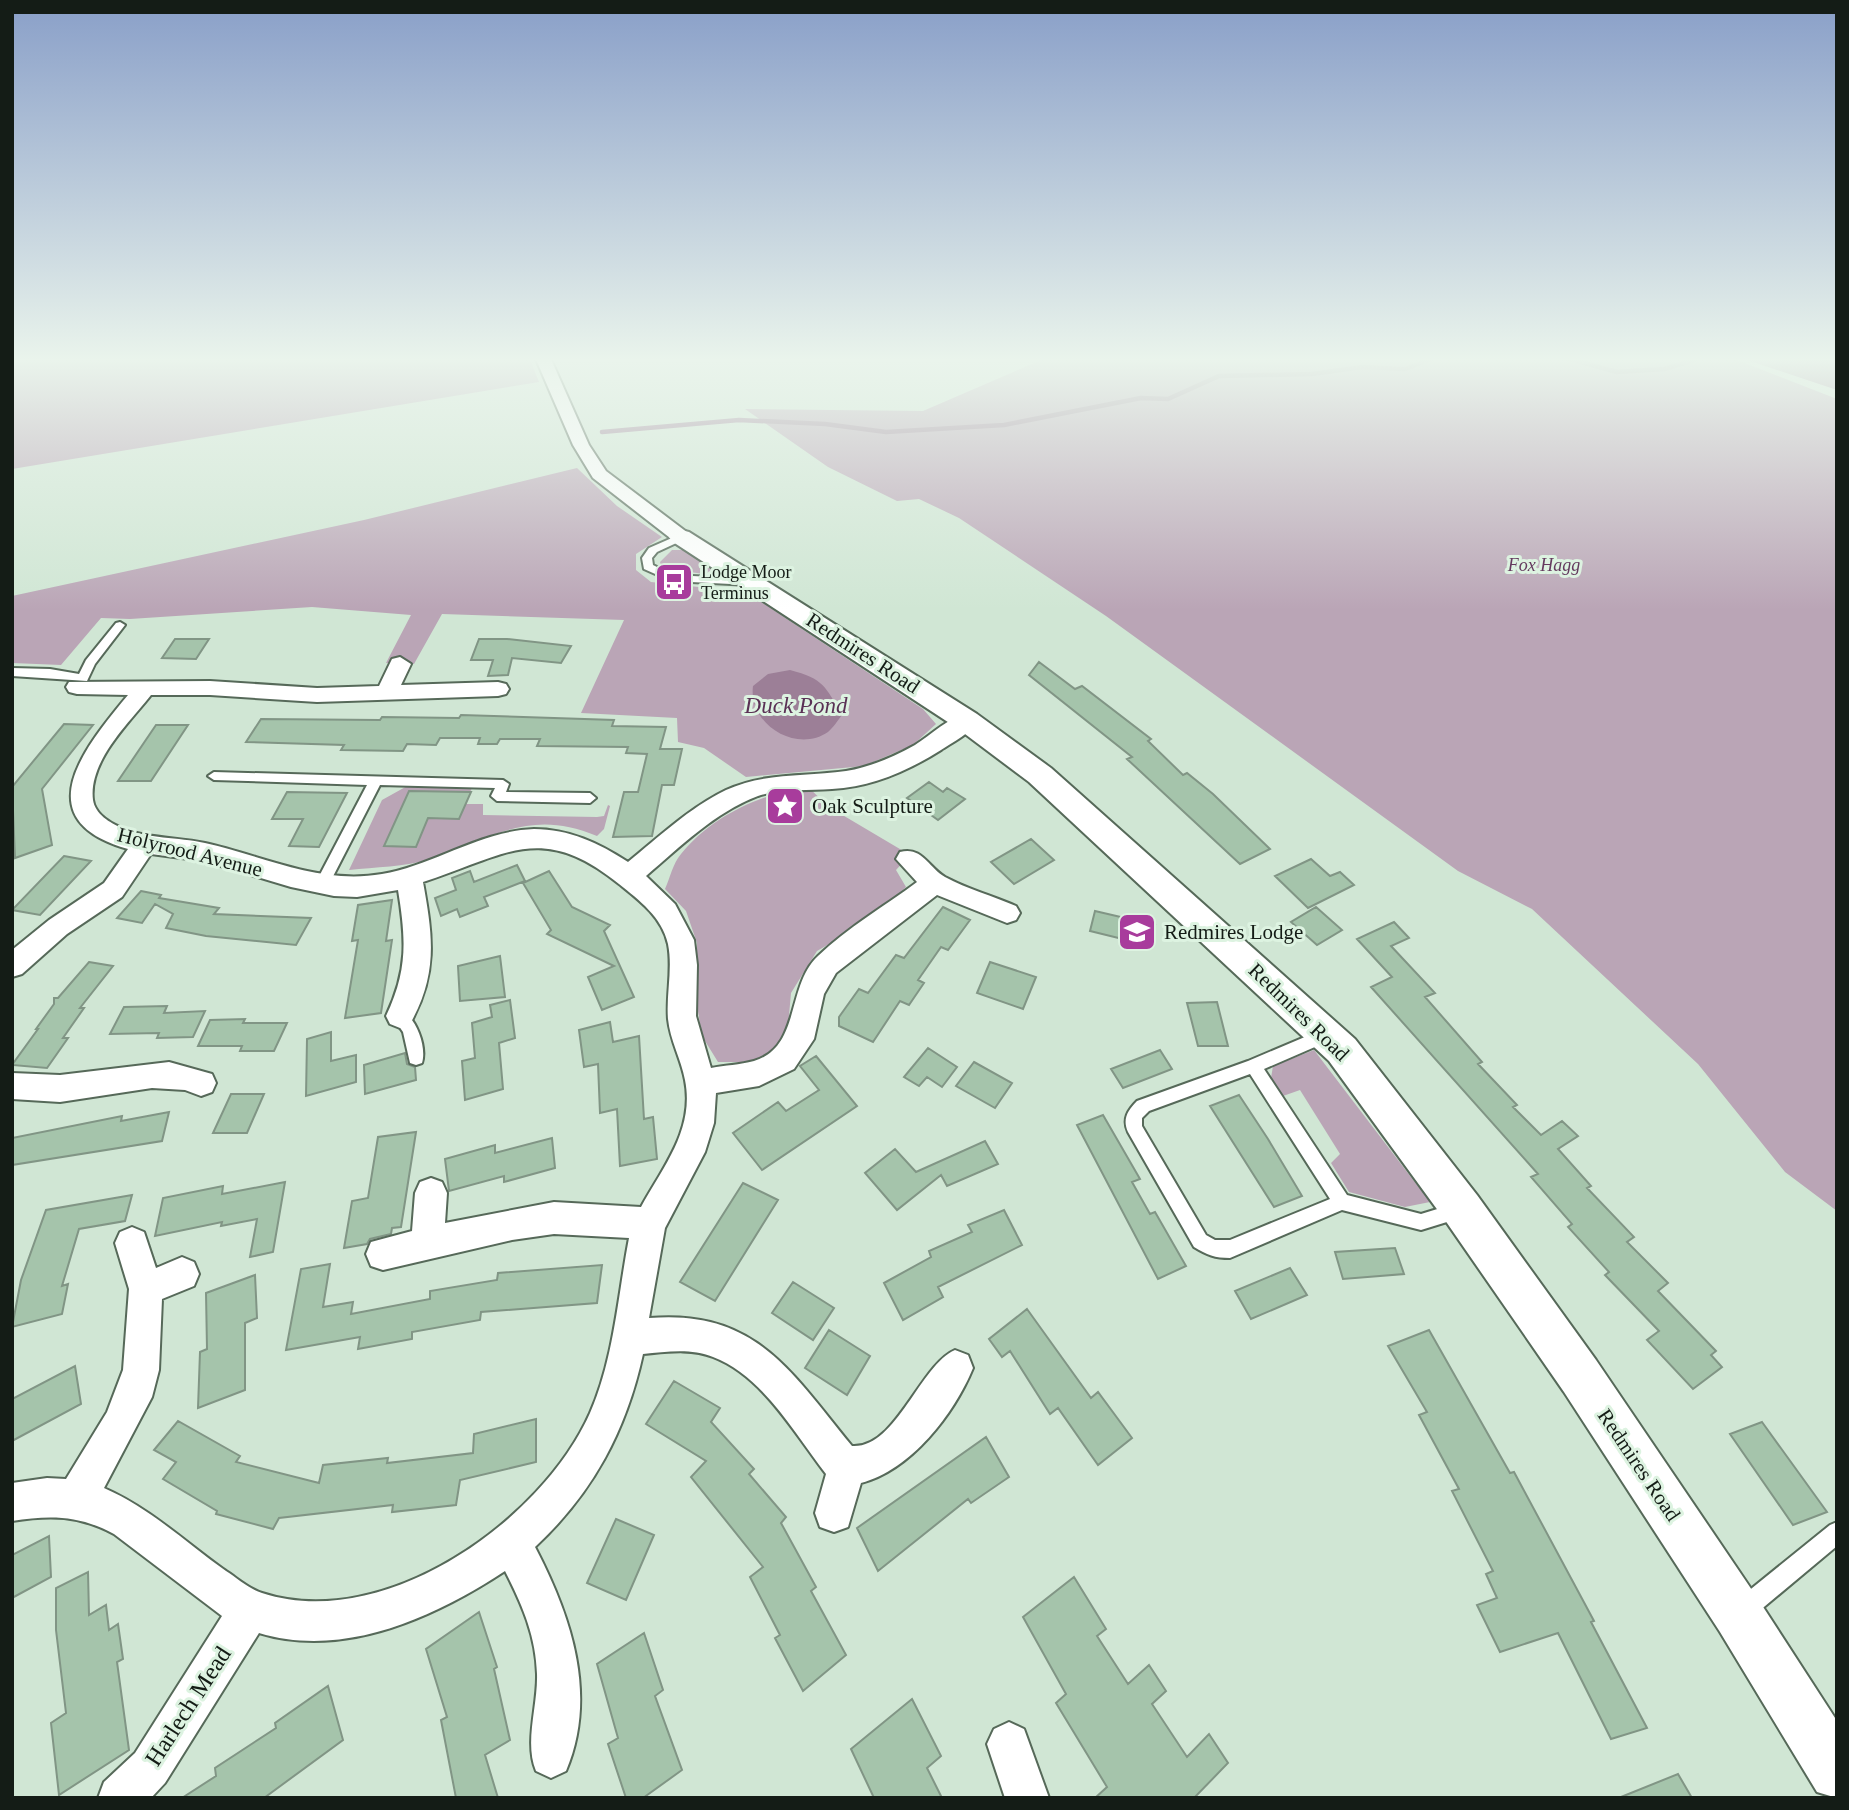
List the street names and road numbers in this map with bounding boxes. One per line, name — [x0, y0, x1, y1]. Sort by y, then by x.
street label: Redmires Road — [802, 608, 924, 699]
street label: Holyrood Avenue — [115, 822, 265, 882]
street label: Redmires Road — [1244, 958, 1354, 1066]
street label: Redmires Road — [1593, 1404, 1686, 1526]
street label: Harlech Mead — [140, 1642, 236, 1770]

